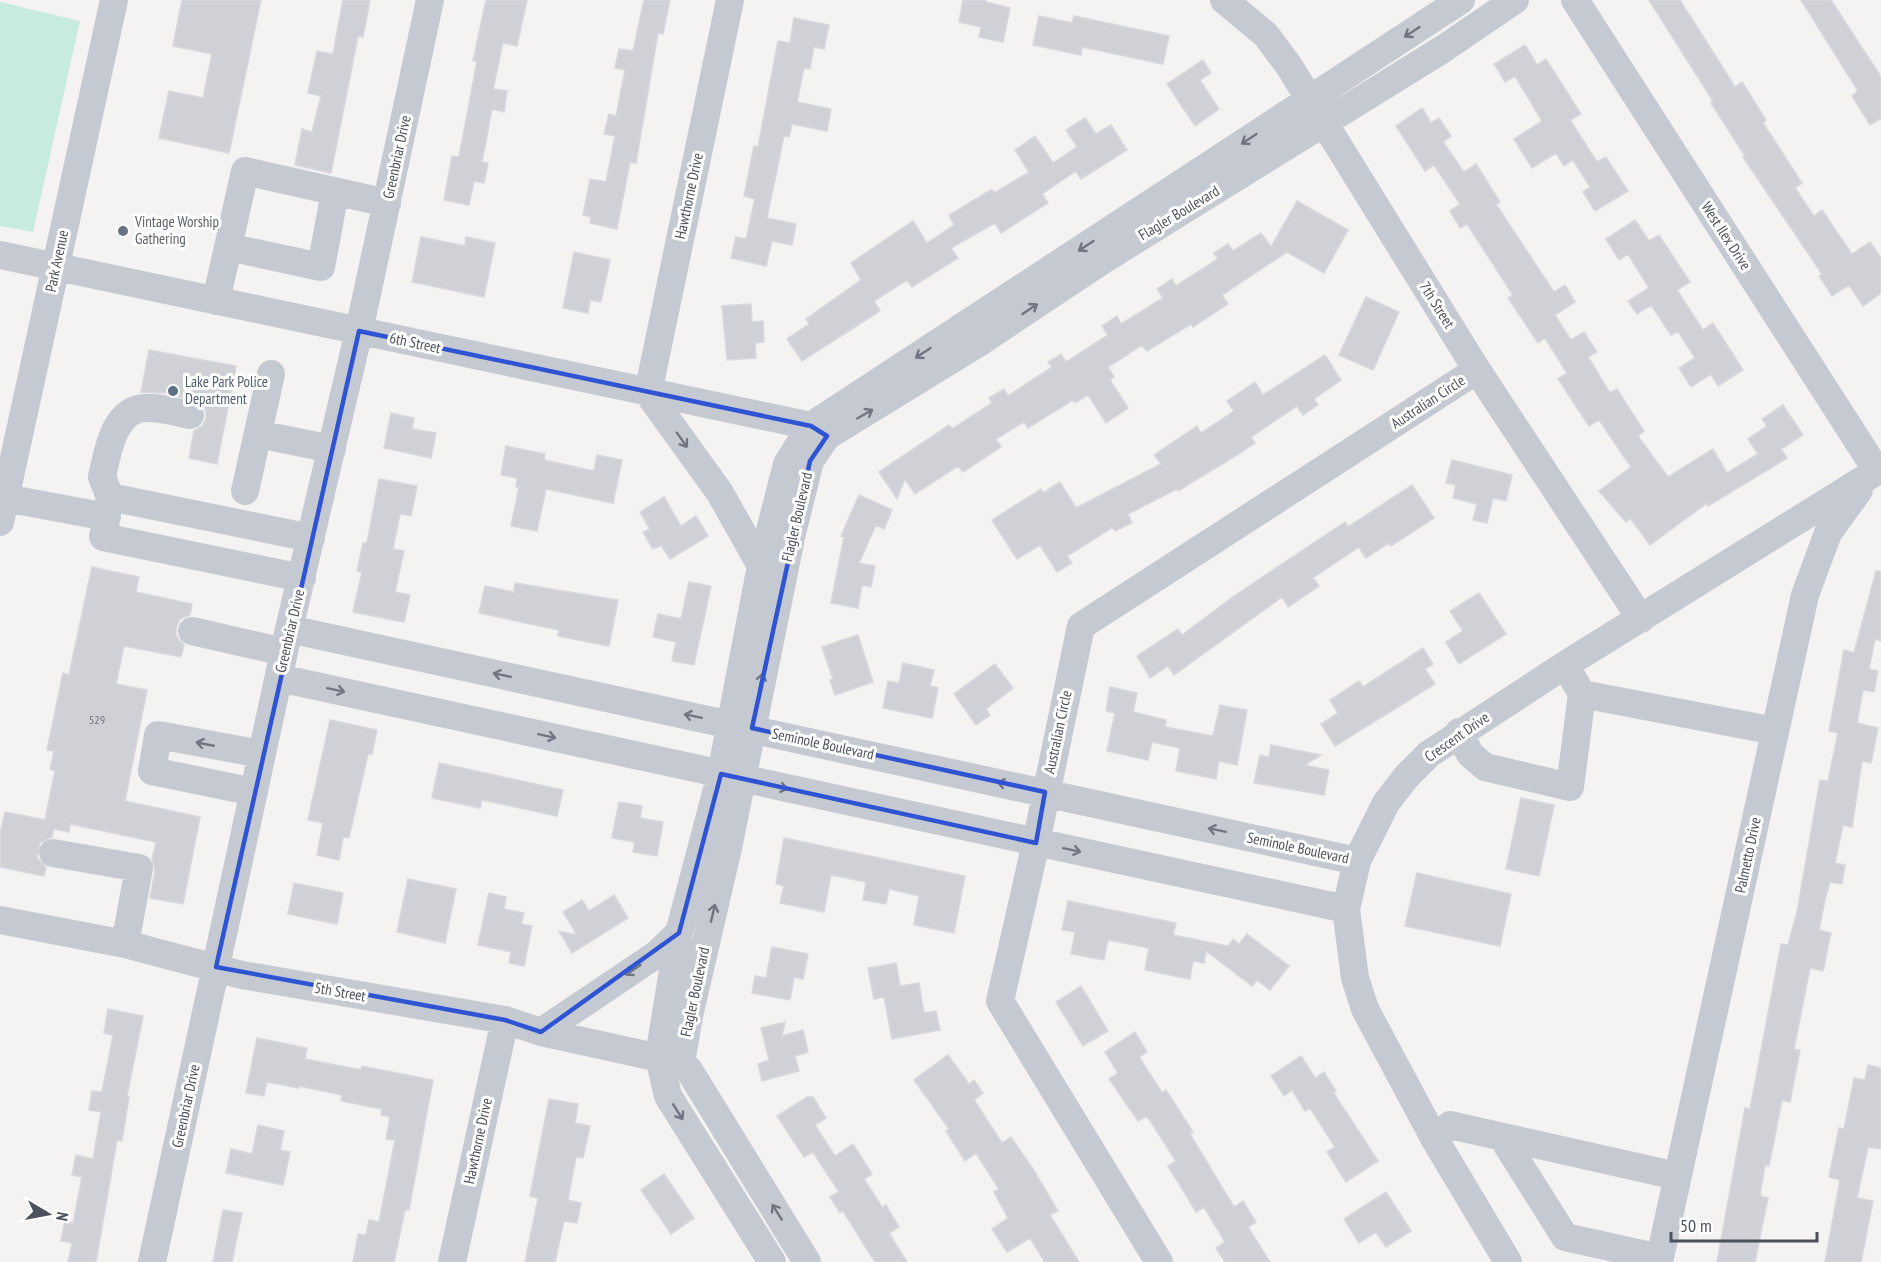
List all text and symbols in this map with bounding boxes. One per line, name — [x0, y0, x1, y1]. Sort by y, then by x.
one-way arrow — [1405, 26, 1421, 38]
street label: Greenbriar Drive — [378, 113, 415, 200]
one-way arrow — [1241, 133, 1258, 145]
street label: Hawthorne Drive — [670, 151, 707, 241]
street label: Flagler Boulevard — [1135, 181, 1223, 244]
street label: West Ilex Drive — [1697, 198, 1755, 273]
place label: Vintage Worship Gathering — [134, 212, 219, 248]
marker: Vintage Worship Gathering — [116, 224, 130, 238]
street label: Park Avenue — [41, 228, 72, 294]
one-way arrow — [1078, 240, 1095, 252]
street label: 7th Street — [1416, 278, 1459, 332]
one-way arrow — [1021, 303, 1037, 315]
street label: 6th Street — [388, 328, 442, 357]
one-way arrow — [915, 347, 932, 359]
street label: Australian Circle — [1387, 371, 1468, 433]
place label: Lake Park Police Department — [185, 372, 268, 408]
marker: Lake Park Police Department — [166, 384, 180, 398]
one-way arrow — [856, 408, 873, 420]
one-way arrow — [676, 432, 688, 448]
street label: Flagler Boulevard — [777, 470, 816, 563]
street label: Greenbriar Drive — [271, 587, 308, 674]
one-way arrow — [493, 669, 512, 680]
one-way arrow — [756, 672, 767, 692]
one-way arrow — [326, 685, 345, 696]
street label: Australian Circle — [1039, 688, 1076, 775]
street label: Crescent Drive — [1421, 707, 1493, 766]
one-way arrow — [684, 710, 703, 721]
house number: 529 — [89, 712, 105, 727]
street label: Seminole Boulevard — [771, 723, 876, 764]
one-way arrow — [537, 731, 556, 742]
one-way arrow — [195, 738, 215, 749]
one-way arrow — [997, 778, 1017, 789]
one-way arrow — [769, 781, 788, 793]
street label: Palmetto Drive — [1730, 815, 1765, 894]
one-way arrow — [1208, 824, 1227, 836]
street label: Seminole Boulevard — [1246, 827, 1351, 868]
one-way arrow — [1062, 845, 1081, 856]
one-way arrow — [707, 904, 719, 923]
street label: Flagler Boulevard — [676, 945, 713, 1038]
one-way arrow — [625, 964, 642, 976]
street label: 5th Street — [313, 978, 367, 1005]
street label: Greenbriar Drive — [167, 1062, 204, 1149]
street label: Hawthorne Drive — [459, 1096, 496, 1186]
one-way arrow — [672, 1103, 684, 1120]
north arrow — [18, 1184, 78, 1244]
one-way arrow — [770, 1204, 782, 1221]
scale bar — [1671, 1205, 1816, 1243]
text: N — [52, 1211, 73, 1223]
text: 50 m — [1680, 1214, 1712, 1237]

